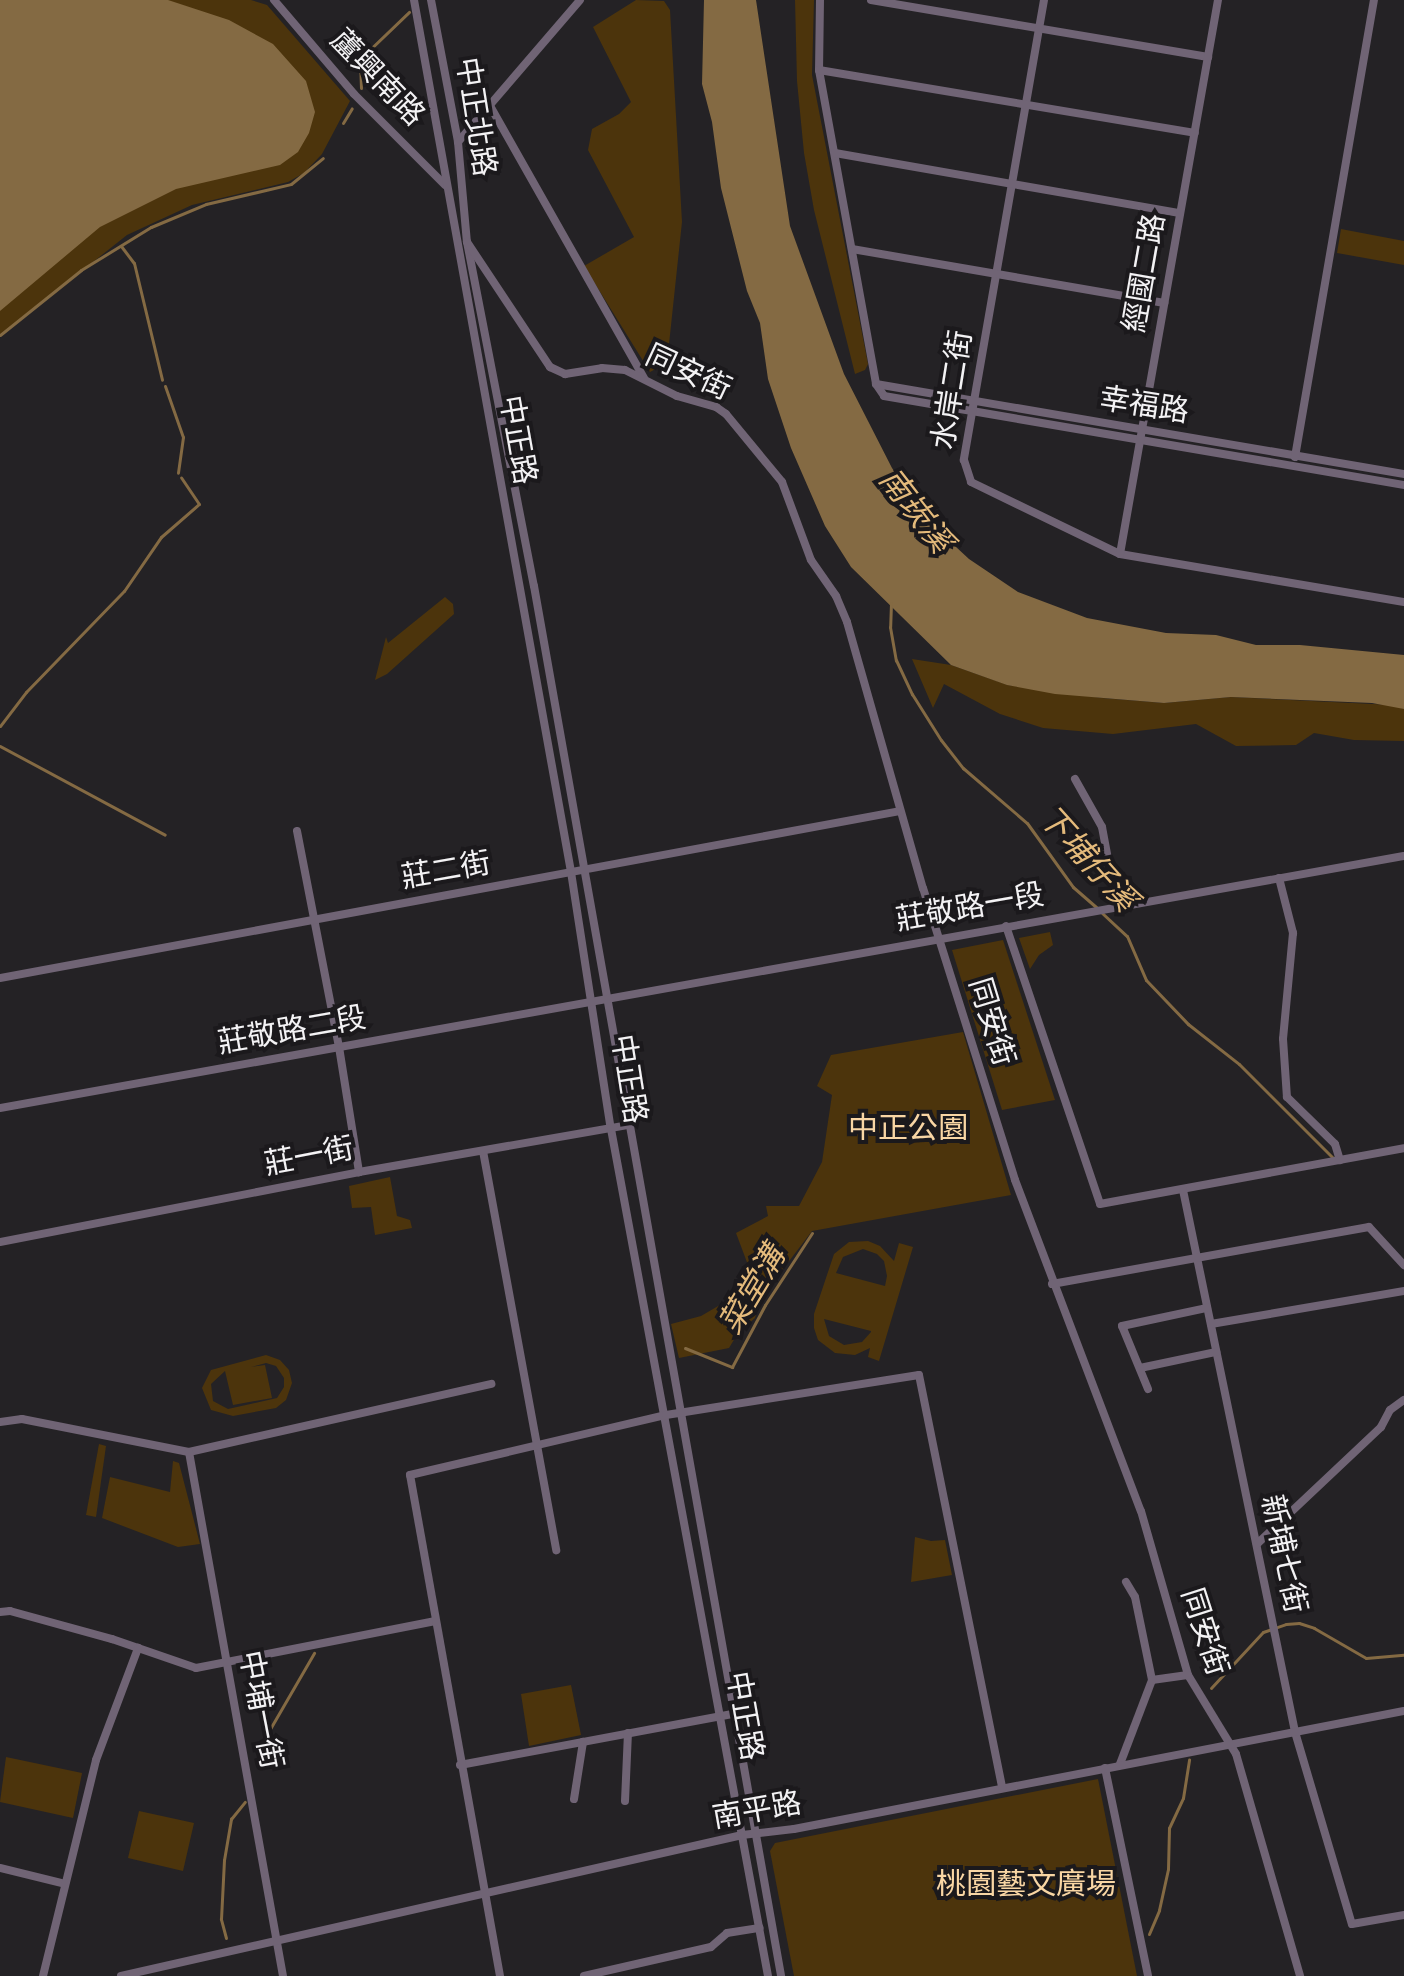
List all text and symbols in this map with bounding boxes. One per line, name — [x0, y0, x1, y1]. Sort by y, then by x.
street label: 蘆興南路 — [322, 22, 432, 134]
street label: 中正北路 — [448, 55, 502, 179]
street label: 經國二路 — [1117, 211, 1173, 335]
street label: 水岸二街 — [926, 328, 980, 452]
street label: 同安街 — [640, 338, 736, 408]
street label: 幸福路 — [1097, 381, 1191, 431]
street label: 中正路 — [491, 393, 543, 487]
water label: 南崁溪 — [870, 461, 960, 561]
water label: 下埔仔溪 — [1030, 799, 1144, 919]
street label: 莊二街 — [399, 845, 493, 897]
street label: 莊敬路一段 — [893, 877, 1047, 939]
street label: 同安街 — [961, 974, 1021, 1070]
street label: 莊敬路二段 — [215, 1000, 369, 1062]
street label: 中正路 — [603, 1032, 653, 1126]
park label: 中正公園 — [848, 1111, 968, 1147]
street label: 莊一街 — [261, 1131, 357, 1183]
water label: 菜堂溝 — [712, 1239, 794, 1341]
street label: 新埔七街 — [1253, 1492, 1313, 1616]
street label: 同安街 — [1173, 1584, 1235, 1680]
street label: 中埔一街 — [231, 1648, 289, 1772]
street label: 中正路 — [718, 1669, 770, 1763]
street label: 南平路 — [710, 1785, 804, 1837]
park label: 桃園藝文廣場 — [936, 1867, 1116, 1903]

